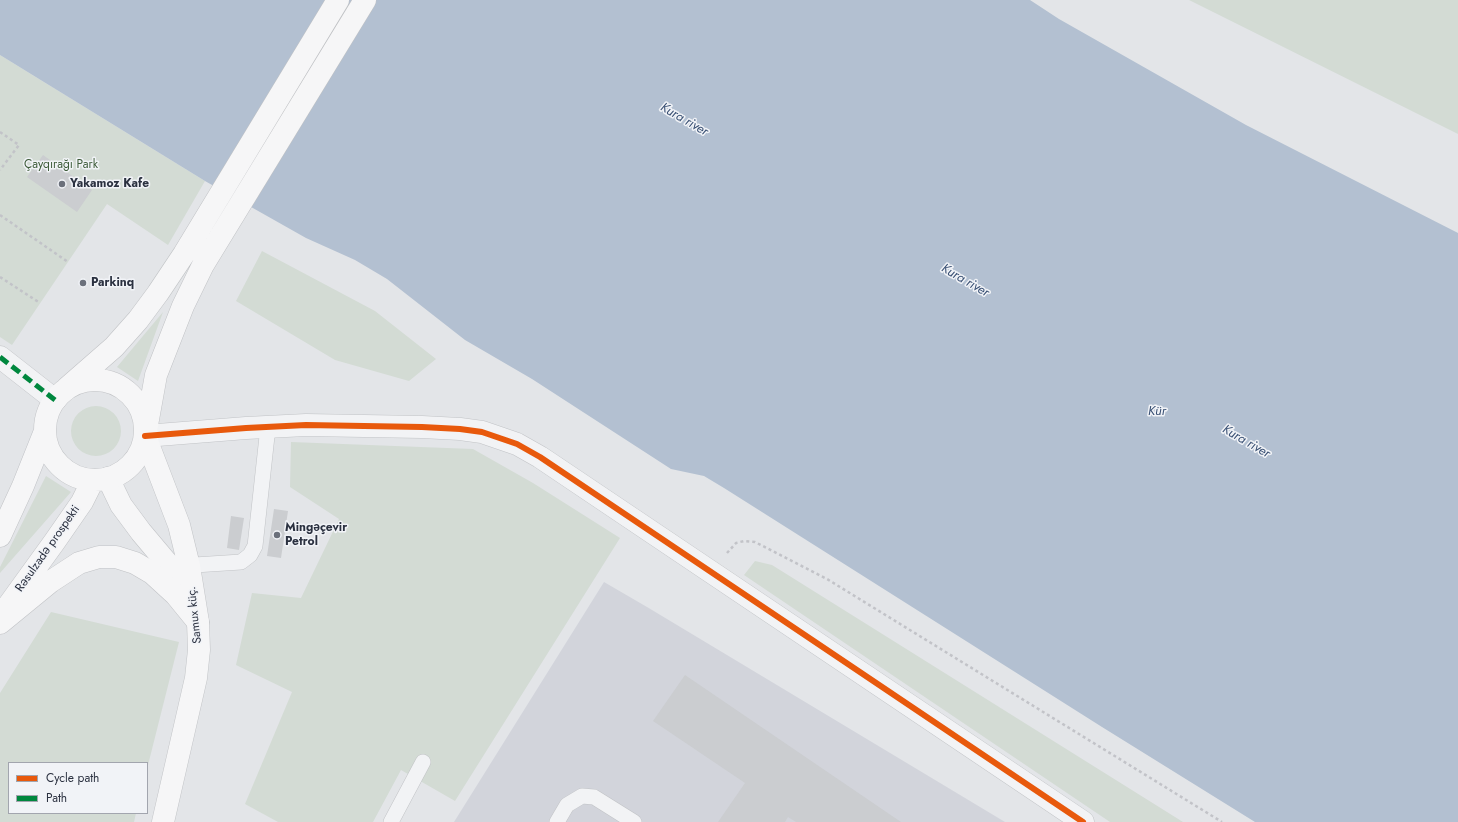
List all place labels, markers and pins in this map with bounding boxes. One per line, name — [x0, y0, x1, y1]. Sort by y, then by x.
place label: Yakamoz Kafe — [70, 177, 149, 191]
marker: Yakamoz Kafe — [57, 179, 67, 189]
place label: Parkinq — [91, 276, 134, 290]
marker: Parkinq — [78, 278, 88, 288]
place label: Mingəçevir Petrol — [285, 521, 347, 549]
marker: Mingəçevir Petrol — [272, 530, 282, 540]

